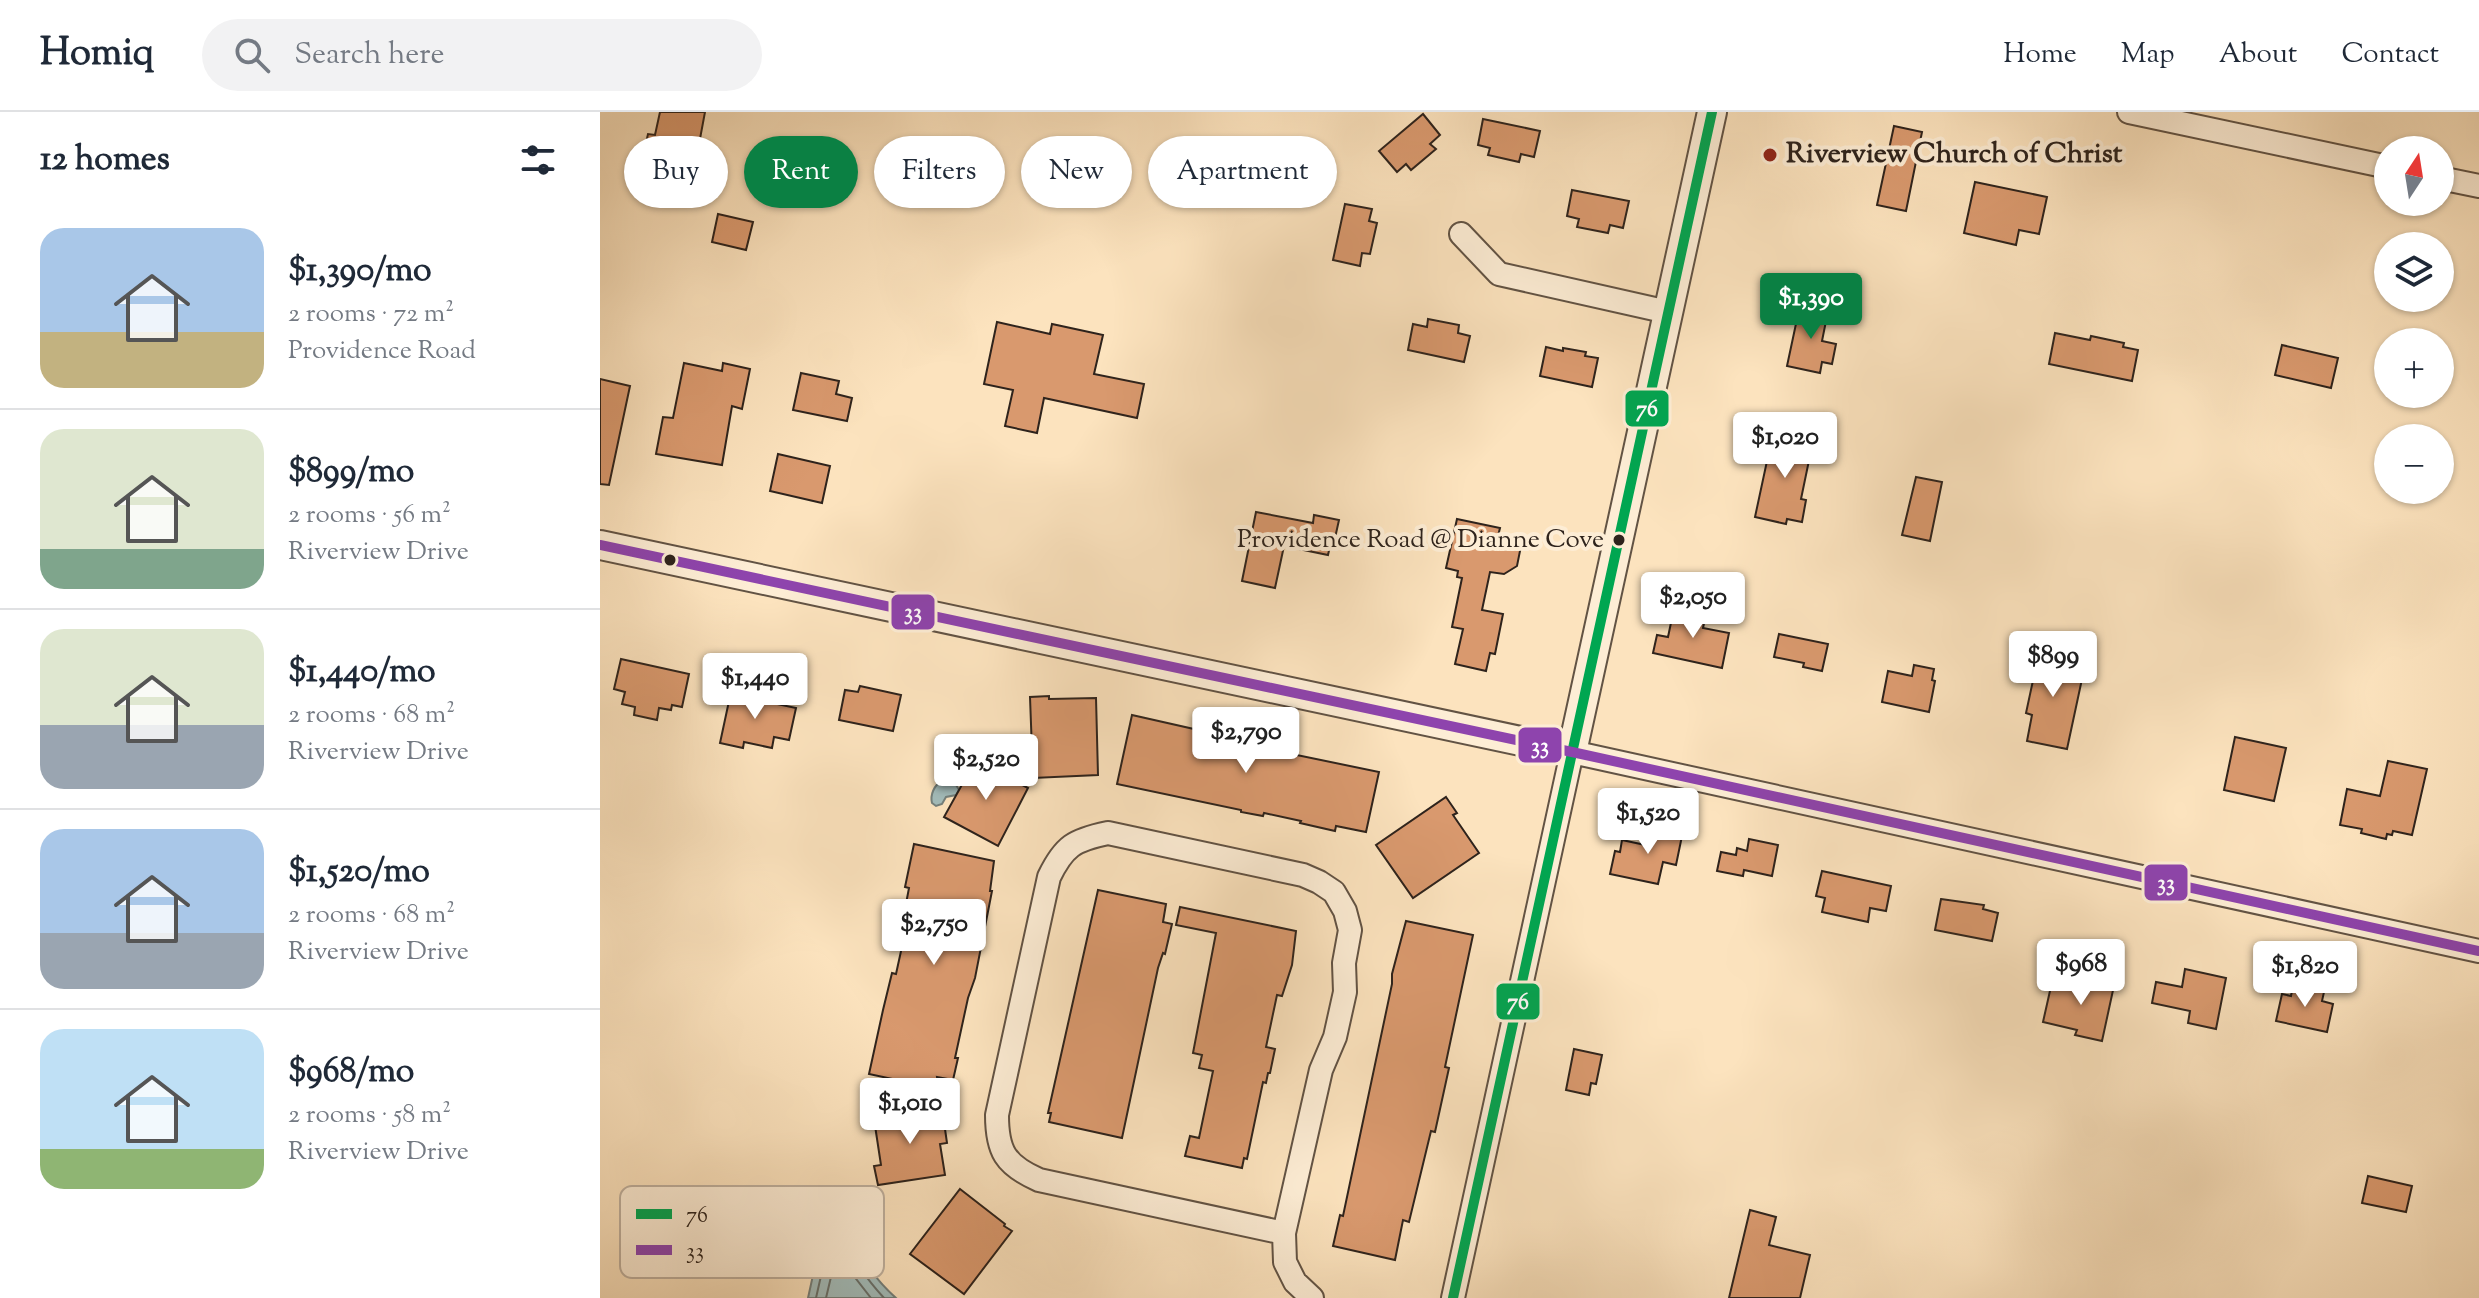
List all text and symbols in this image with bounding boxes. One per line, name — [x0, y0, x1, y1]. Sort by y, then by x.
search box — [202, 19, 762, 91]
text: Homiq — [40, 28, 154, 82]
icon: search — [230, 33, 274, 77]
text: Search here — [294, 34, 445, 77]
text: Home — [2003, 35, 2077, 75]
text: Map — [2121, 35, 2175, 75]
text: About — [2219, 35, 2297, 75]
text: Contact — [2341, 35, 2439, 75]
place label: Riverview Church of Christ — [1786, 135, 2123, 175]
text: 12 homes — [40, 136, 170, 185]
chip: Buy — [624, 136, 728, 208]
chip: Rent — [744, 136, 858, 208]
chip: Filters — [874, 136, 1005, 208]
chip: New — [1021, 136, 1132, 208]
chip: Apartment — [1148, 136, 1337, 208]
north arrow — [2374, 136, 2454, 216]
map controls — [2374, 136, 2454, 504]
icon: filters — [516, 138, 560, 182]
marker: Riverview Church of Christ — [1761, 146, 1779, 164]
button: layers — [2374, 232, 2454, 312]
text: $1,390/mo — [288, 247, 432, 296]
icon: home — [104, 260, 200, 356]
pin: $1,390 — [1746, 273, 1876, 341]
text: $1,390 — [1778, 280, 1844, 317]
text: 2 rooms · 72 m² — [288, 296, 454, 333]
button: + — [2374, 328, 2454, 408]
text: Providence Road — [288, 333, 476, 370]
line badge: 76 — [1624, 389, 1670, 428]
text: 76 — [1636, 395, 1658, 427]
pin: $1,020 — [1720, 412, 1850, 480]
text: $1,020 — [1751, 419, 1819, 456]
button: − — [2374, 424, 2454, 504]
text: $899/mo — [288, 448, 414, 497]
icon: home — [104, 461, 200, 557]
text: 2 rooms · 56 m² — [288, 497, 451, 534]
place label: Providence Road @ Dianne Cove — [1237, 522, 1604, 559]
marker: Providence Road @ Dianne Cove — [1611, 532, 1627, 548]
text: Riverview Drive — [288, 534, 469, 571]
unlabelled marker — [662, 552, 678, 568]
pin: $2,050 — [1628, 572, 1758, 640]
text: $2,050 — [1659, 579, 1727, 616]
line badge: 33 — [890, 593, 936, 631]
text: 33 — [904, 598, 922, 630]
pin: $899 — [2006, 631, 2100, 699]
text: $899 — [2027, 638, 2079, 675]
text: $1,440/mo — [288, 648, 436, 697]
pin: $1,440 — [690, 653, 820, 721]
text: $1,440 — [721, 660, 789, 697]
icon: home — [104, 661, 200, 757]
text: 2 rooms · 68 m² — [288, 697, 455, 734]
pin: $2,790 — [1181, 707, 1311, 775]
text: $2,790 — [1210, 714, 1282, 751]
line badge: 33 — [1517, 726, 1563, 764]
text: 33 — [1531, 732, 1549, 764]
text: Riverview Drive — [288, 734, 469, 771]
pin: $2,520 — [921, 734, 1051, 802]
text: $2,520 — [952, 741, 1020, 778]
pin: $1,520 — [1583, 788, 1713, 856]
text: $1,520 — [1616, 795, 1680, 832]
text: $1,520/mo — [288, 848, 430, 897]
icon: home — [104, 861, 200, 957]
line badge: 33 — [2143, 863, 2189, 902]
text: 33 — [2157, 869, 2175, 901]
text: 2 rooms · 68 m² — [288, 897, 455, 934]
pin: $2,750 — [869, 899, 999, 967]
text: $2,750 — [900, 906, 968, 943]
text: Riverview Drive — [288, 934, 469, 971]
pin: $968 — [2034, 939, 2128, 1007]
pin: $1,820 — [2240, 941, 2370, 1009]
text: $968 — [2055, 946, 2107, 983]
text: $1,820 — [2271, 948, 2339, 985]
line badge: 76 — [1495, 982, 1541, 1021]
text: 76 — [1507, 988, 1529, 1020]
text: $968/mo — [288, 1048, 414, 1097]
icon: home — [104, 1061, 200, 1157]
pin: $1,010 — [845, 1078, 975, 1146]
text: $1,010 — [878, 1085, 942, 1122]
text: 2 rooms · 58 m² — [288, 1097, 451, 1134]
text: Riverview Drive — [288, 1134, 469, 1171]
legend — [620, 1186, 884, 1278]
text: 76 — [686, 1201, 708, 1233]
text: 33 — [686, 1237, 704, 1269]

